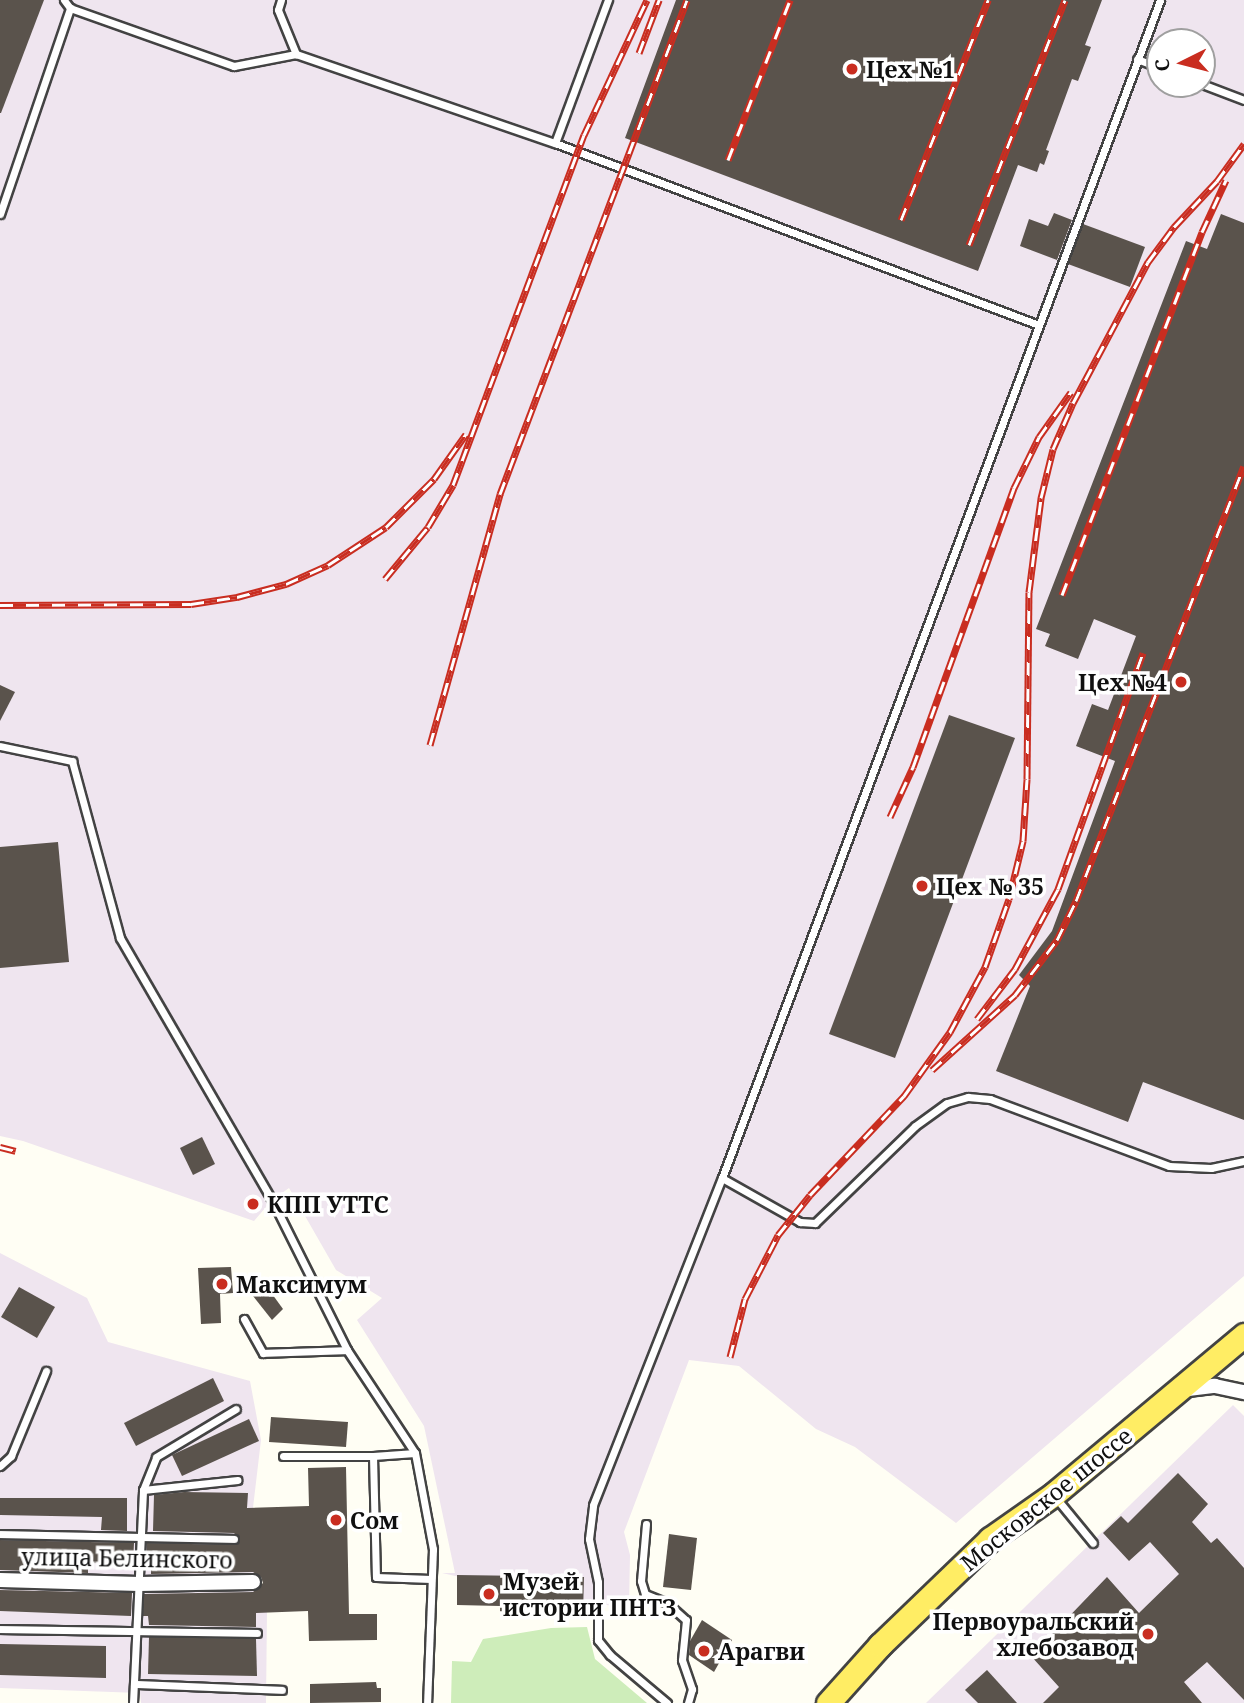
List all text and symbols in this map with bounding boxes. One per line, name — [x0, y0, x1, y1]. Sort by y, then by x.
north arrow — [1146, 28, 1216, 98]
place label: Цех №1 — [866, 55, 955, 83]
text: С — [1149, 57, 1176, 73]
marker: Цех №1 — [844, 61, 860, 77]
place label: Цех №4 — [1078, 668, 1167, 696]
marker: Цех №4 — [1173, 674, 1189, 690]
place label: Цех № 35 — [936, 872, 1044, 900]
marker: Цех № 35 — [914, 878, 930, 894]
place label: КПП УТТС — [267, 1190, 389, 1218]
marker: КПП УТТС — [245, 1196, 261, 1212]
place label: Максимум — [236, 1270, 367, 1298]
marker: Максимум — [214, 1276, 230, 1292]
street label: Московское шоссе — [955, 1421, 1137, 1577]
place label: Сом — [350, 1506, 399, 1534]
marker: Сом — [328, 1512, 344, 1528]
street label: улица Белинского — [21, 1542, 233, 1574]
place label: Музей истории ПНТЗ — [503, 1567, 676, 1621]
marker: Музей истории ПНТЗ — [481, 1586, 497, 1602]
place label: Первоуральский хлебозавод — [932, 1607, 1134, 1661]
marker: Первоуральский хлебозавод — [1140, 1626, 1156, 1642]
place label: Арагви — [718, 1637, 805, 1665]
marker: Арагви — [696, 1643, 712, 1659]

